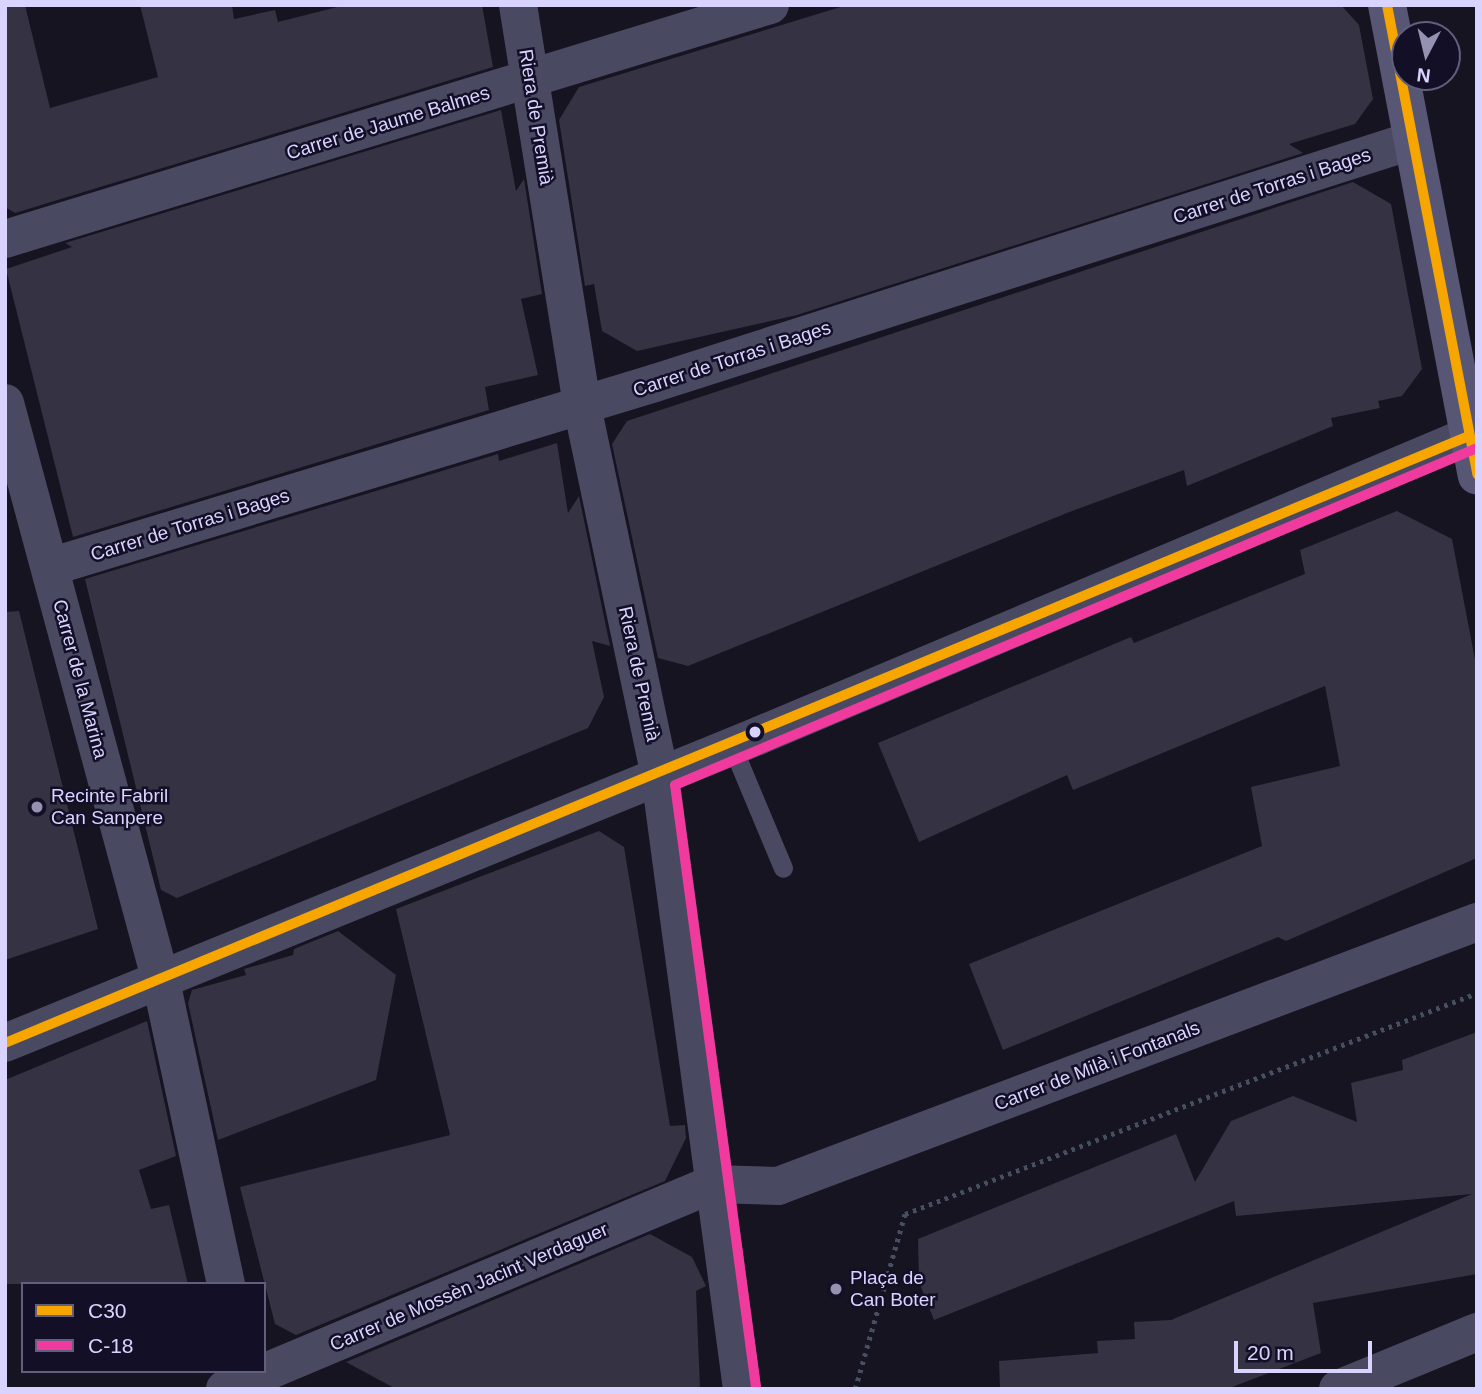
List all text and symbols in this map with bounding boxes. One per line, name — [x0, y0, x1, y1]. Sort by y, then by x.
north arrow — [1391, 21, 1461, 91]
street label: Riera de Premià — [514, 47, 558, 187]
text: N — [1416, 64, 1432, 87]
street label: Carrer de Jaume Balmes — [284, 81, 492, 165]
street label: Carrer de Torras i Bages — [1170, 143, 1374, 229]
street label: Carrer de Torras i Bages — [630, 316, 834, 402]
street label: Carrer de Torras i Bages — [88, 484, 292, 566]
street label: Carrer de la Marina — [48, 597, 112, 761]
street label: Riera de Premià — [614, 604, 664, 744]
unlabelled marker — [748, 725, 762, 739]
place label: Recinte Fabril Can Sanpere — [51, 785, 168, 829]
marker: Recinte Fabril Can Sanpere — [29, 799, 45, 815]
street label: Carrer de Milà i Fontanals — [991, 1016, 1203, 1116]
street label: Carrer de Mossèn Jacint Verdaguer — [327, 1218, 611, 1356]
place label: Plaça de Can Boter — [850, 1267, 936, 1311]
marker: Plaça de Can Boter — [828, 1281, 844, 1297]
legend — [21, 1282, 266, 1373]
text: C30 — [88, 1299, 127, 1322]
scale bar — [1237, 1328, 1375, 1372]
text: C-18 — [88, 1334, 134, 1357]
text: 20 m — [1247, 1341, 1294, 1364]

